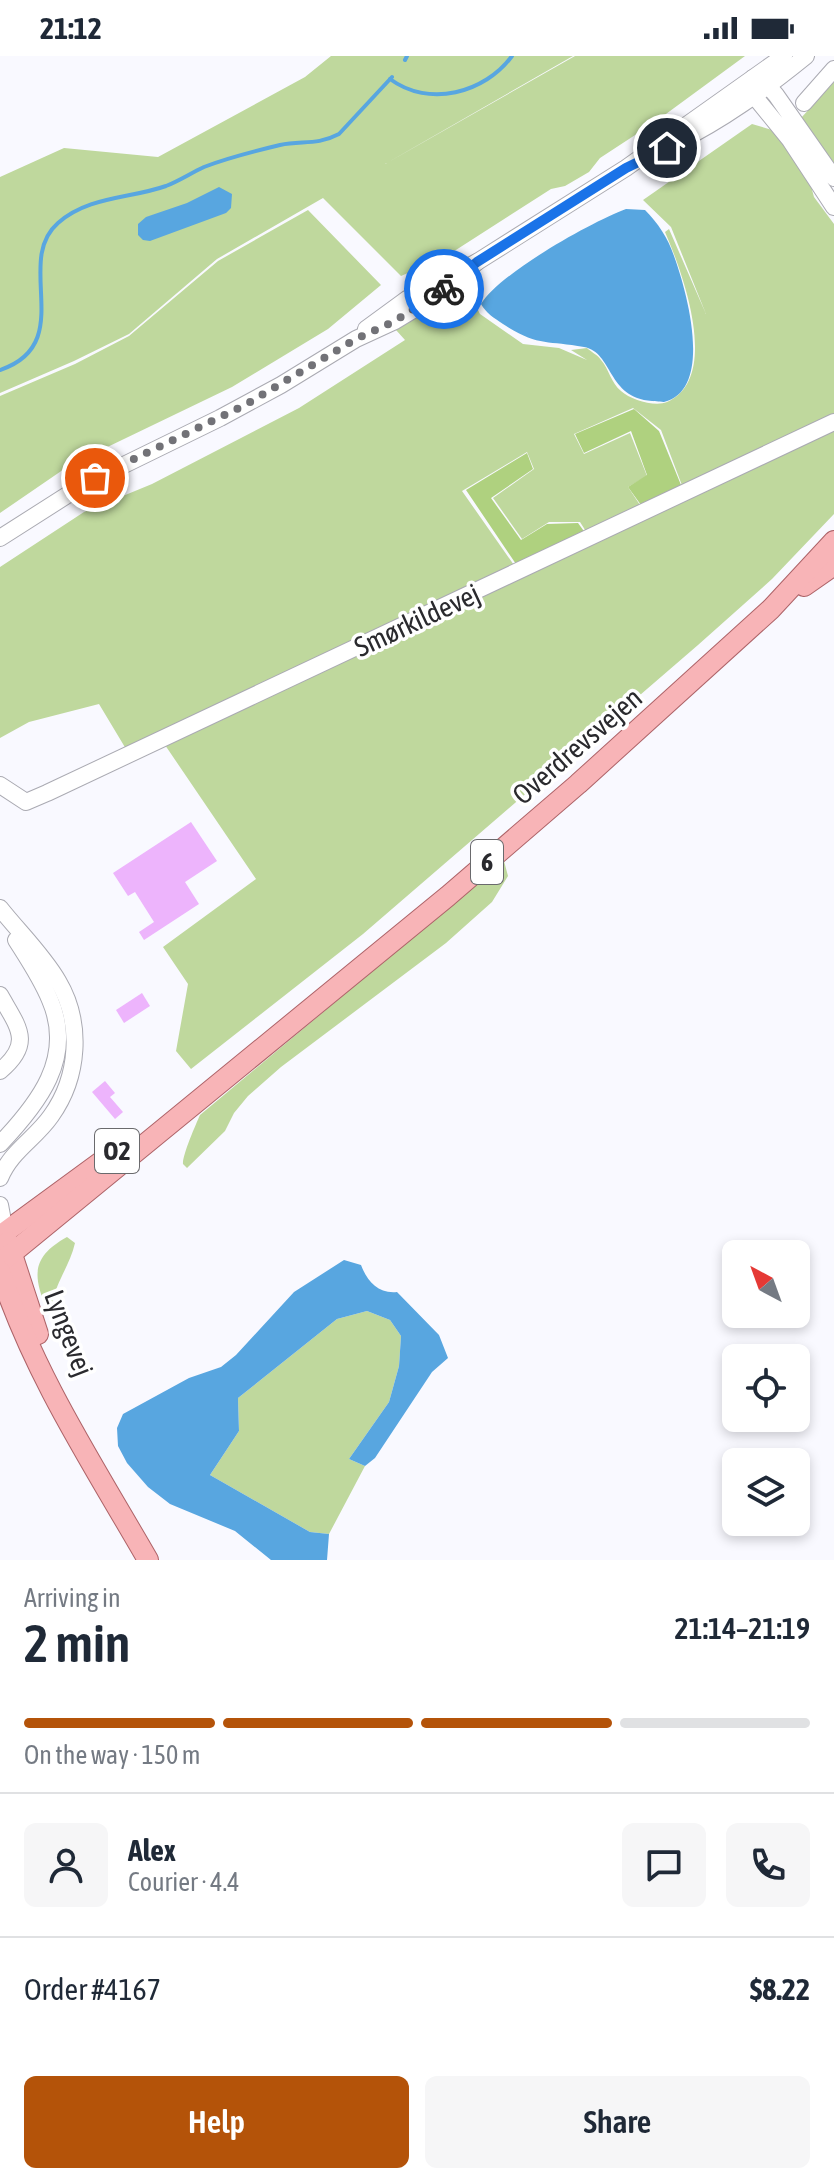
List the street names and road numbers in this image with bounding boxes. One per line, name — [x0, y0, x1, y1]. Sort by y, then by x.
street label: Smørkildevej — [349, 577, 485, 663]
street label: Overdrevsvejen — [506, 681, 648, 811]
road number: 6 — [471, 840, 503, 884]
road number: O2 — [95, 1129, 139, 1173]
street label: Lyngevej — [38, 1286, 100, 1380]

